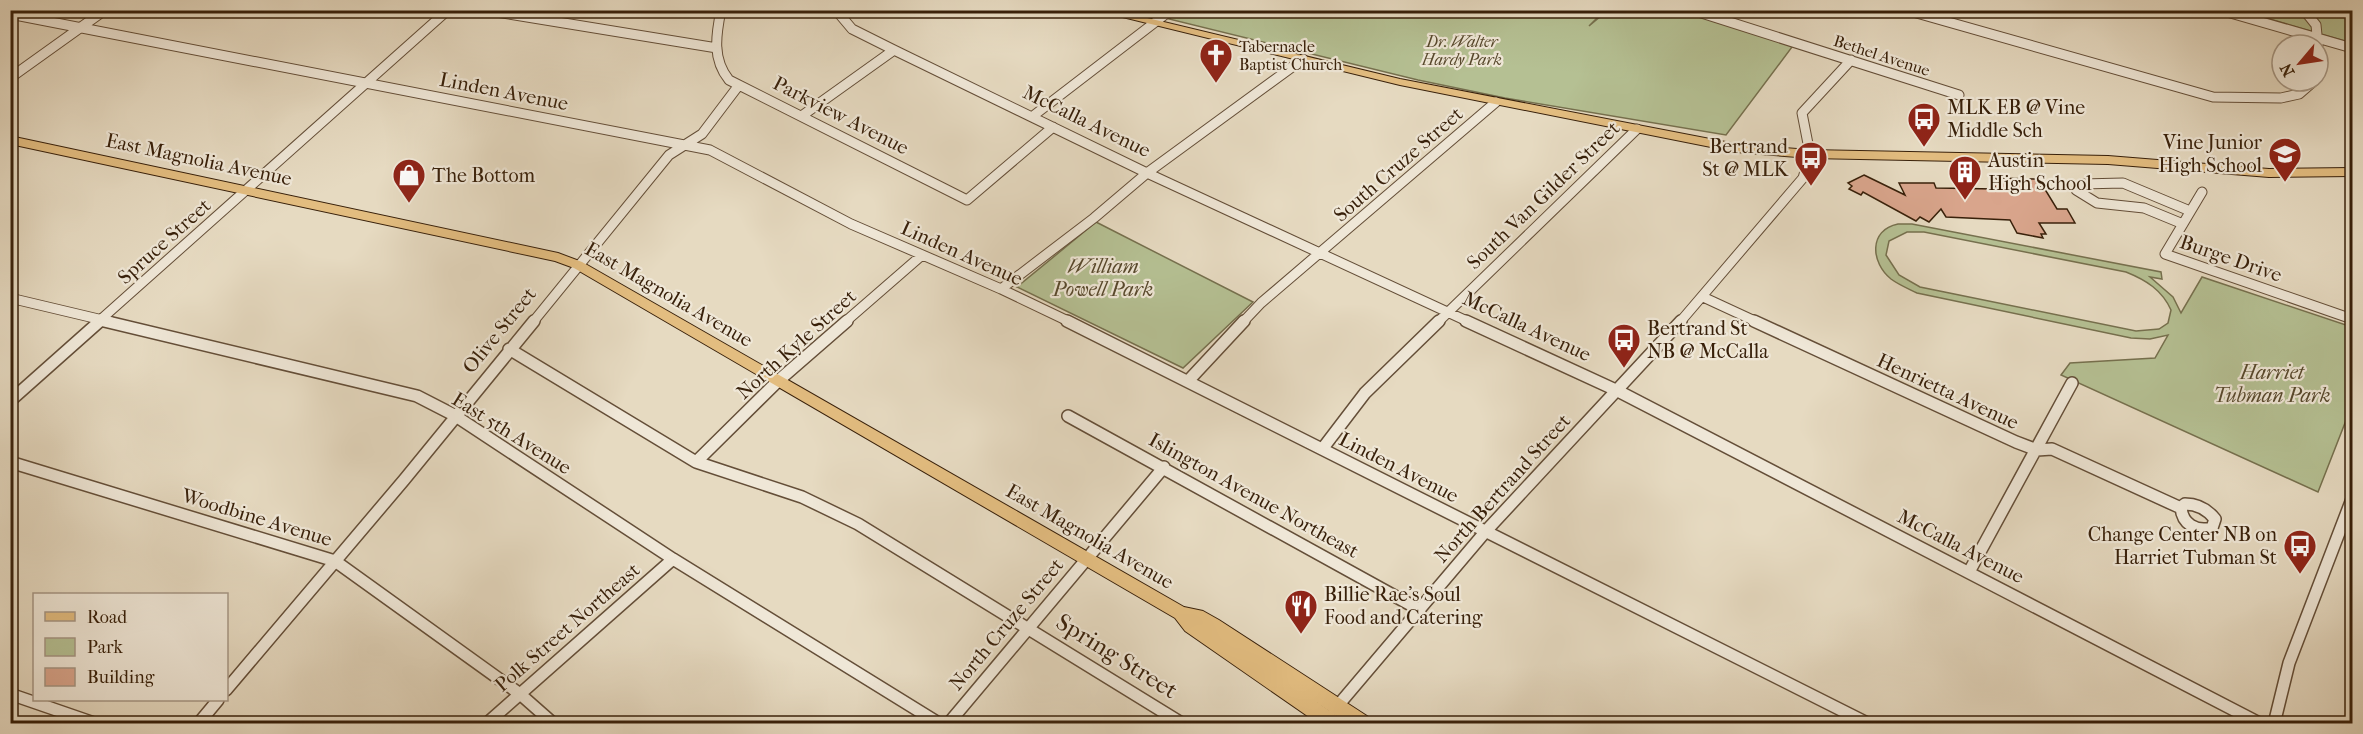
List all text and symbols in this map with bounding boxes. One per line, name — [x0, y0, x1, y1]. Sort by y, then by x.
street label: Bethel Avenue — [1831, 31, 1933, 80]
park label: Dr. Walter Hardy Park — [1421, 32, 1502, 69]
north arrow — [2270, 33, 2330, 93]
church icon: Tabernacle Baptist Church — [1198, 37, 1234, 84]
place label: Tabernacle Baptist Church — [1239, 37, 1342, 74]
text: N — [2276, 59, 2299, 80]
street label: Linden Avenue — [438, 68, 570, 115]
street label: Parkview Avenue — [769, 71, 912, 160]
street label: McCalla Avenue — [1019, 81, 1154, 162]
place label: MLK EB @ Vine Middle Sch — [1947, 96, 2085, 142]
bus stop icon: MLK EB @ Vine Middle Sch — [1906, 101, 1942, 148]
street label: South Cruze Street — [1329, 102, 1467, 227]
street label: South Van Gilder Street — [1462, 117, 1624, 274]
street label: East Magnolia Avenue — [104, 129, 294, 190]
place label: Vine Junior High School — [2158, 131, 2262, 177]
place label: Bertrand St @ MLK — [1702, 135, 1789, 181]
school or university icon: Vine Junior High School — [2267, 136, 2303, 183]
bus stop icon: Bertrand St @ MLK — [1793, 140, 1829, 187]
place label: Austin High School — [1987, 149, 2092, 195]
building icon: Austin High School — [1947, 154, 1983, 201]
shop icon: The Bottom — [391, 157, 427, 204]
place label: The Bottom — [432, 164, 536, 187]
street label: Spruce Street — [113, 194, 215, 289]
street label: Linden Avenue — [897, 216, 1026, 291]
street label: Burge Drive — [2177, 230, 2285, 287]
street label: East Magnolia Avenue — [581, 237, 757, 352]
park label: William Powell Park — [1052, 255, 1153, 301]
street label: Olive Street — [458, 283, 541, 378]
street label: North Kyle Street — [732, 285, 861, 404]
street label: McCalla Avenue — [1459, 287, 1595, 366]
place label: Bertrand St NB @ McCalla — [1647, 317, 1769, 363]
bus stop icon: Bertrand St NB @ McCalla — [1606, 322, 1642, 369]
street label: Henrietta Avenue — [1873, 349, 2022, 434]
park label: Harriet Tubman Park — [2214, 361, 2330, 407]
street label: East 5th Avenue — [448, 388, 576, 479]
street label: North Bertrand Street — [1430, 409, 1575, 567]
street label: Islington Avenue Northeast — [1145, 428, 1363, 563]
street label: Linden Avenue — [1335, 428, 1462, 507]
street label: East Magnolia Avenue — [1002, 479, 1178, 594]
street label: Woodbine Avenue — [178, 483, 335, 551]
street label: McCalla Avenue — [1894, 505, 2028, 588]
place label: Change Center NB on Harriet Tubman St — [2088, 523, 2277, 569]
bus stop icon: Change Center NB on Harriet Tubman St — [2282, 528, 2318, 575]
street label: North Cruze Street — [944, 554, 1068, 695]
street label: Polk Street Northeast — [490, 558, 644, 696]
place label: Billie Rae's Soul Food and Catering — [1324, 583, 1483, 629]
restaurant icon: Billie Rae's Soul Food and Catering — [1283, 588, 1319, 635]
legend — [33, 593, 228, 701]
text: Road — [87, 607, 127, 628]
street label: Spring Street — [1051, 608, 1183, 705]
text: Park — [87, 637, 124, 658]
text: Building — [87, 667, 155, 688]

